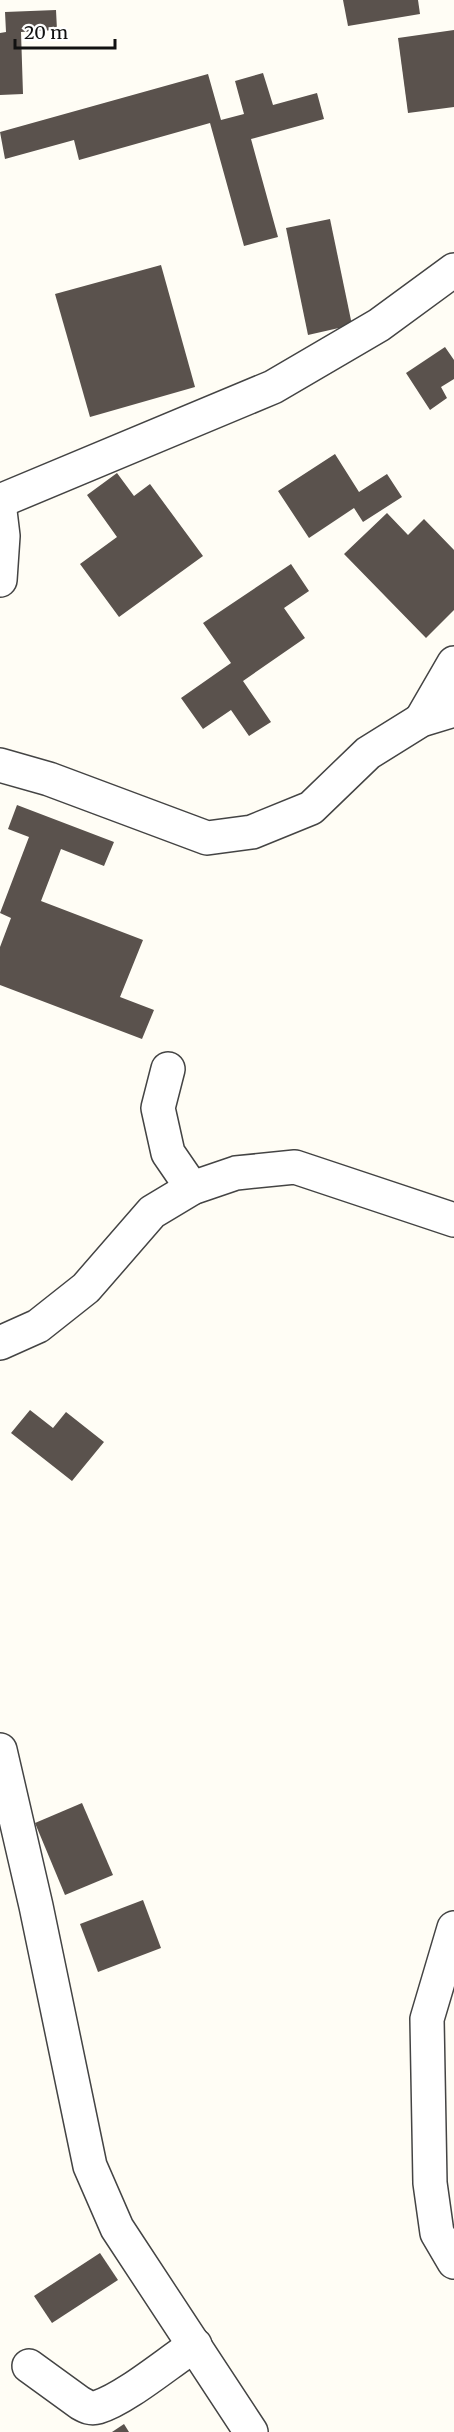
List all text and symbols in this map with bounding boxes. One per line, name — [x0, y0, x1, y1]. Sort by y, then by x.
scale bar — [15, 12, 116, 50]
text: 20 m — [24, 21, 68, 44]

